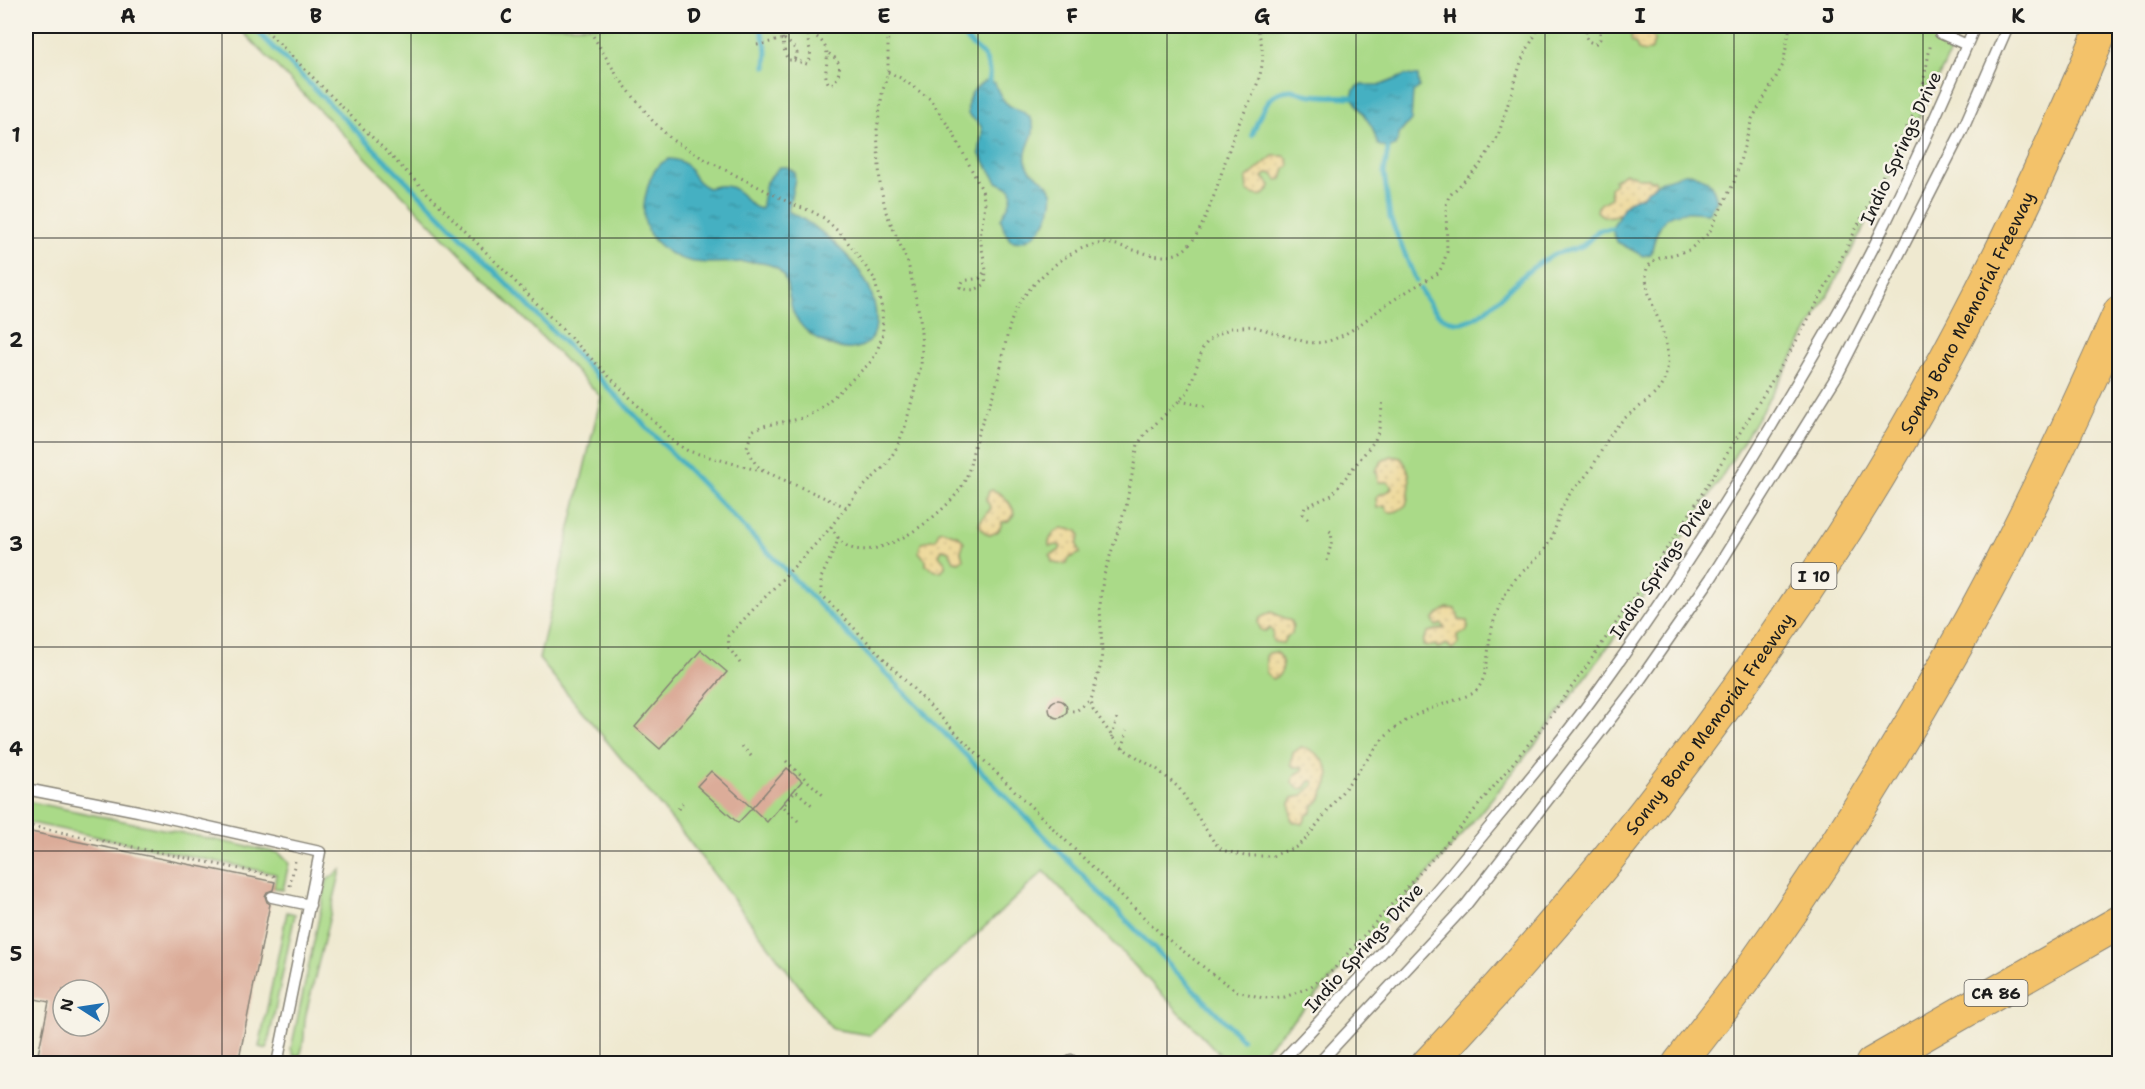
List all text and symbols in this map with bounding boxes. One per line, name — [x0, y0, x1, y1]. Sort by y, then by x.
text: A — [120, 3, 136, 29]
text: B — [310, 3, 322, 29]
text: C — [500, 3, 512, 29]
text: D — [687, 3, 701, 29]
text: E — [877, 3, 891, 29]
text: F — [1066, 3, 1078, 29]
text: G — [1254, 3, 1270, 29]
text: H — [1443, 3, 1457, 29]
text: I — [1634, 3, 1646, 29]
text: J — [1822, 3, 1835, 29]
text: K — [2011, 3, 2025, 29]
street label: Indio Springs Drive — [1855, 67, 1947, 229]
text: 1 — [11, 122, 21, 148]
street label: Sonny Bono Memorial Freeway — [1894, 188, 2040, 439]
text: 2 — [9, 327, 23, 353]
street label: Indio Springs Drive — [1604, 492, 1718, 644]
text: 3 — [9, 531, 23, 557]
road number: I 10 — [1792, 563, 1836, 589]
street label: Sonny Bono Memorial Freeway — [1620, 608, 1799, 840]
text: 4 — [9, 736, 23, 762]
street label: Indio Springs Drive — [1299, 878, 1429, 1018]
text: 5 — [10, 941, 22, 967]
north arrow — [51, 978, 111, 1038]
road number: CA 86 — [1964, 980, 2028, 1006]
text: N — [55, 997, 78, 1013]

